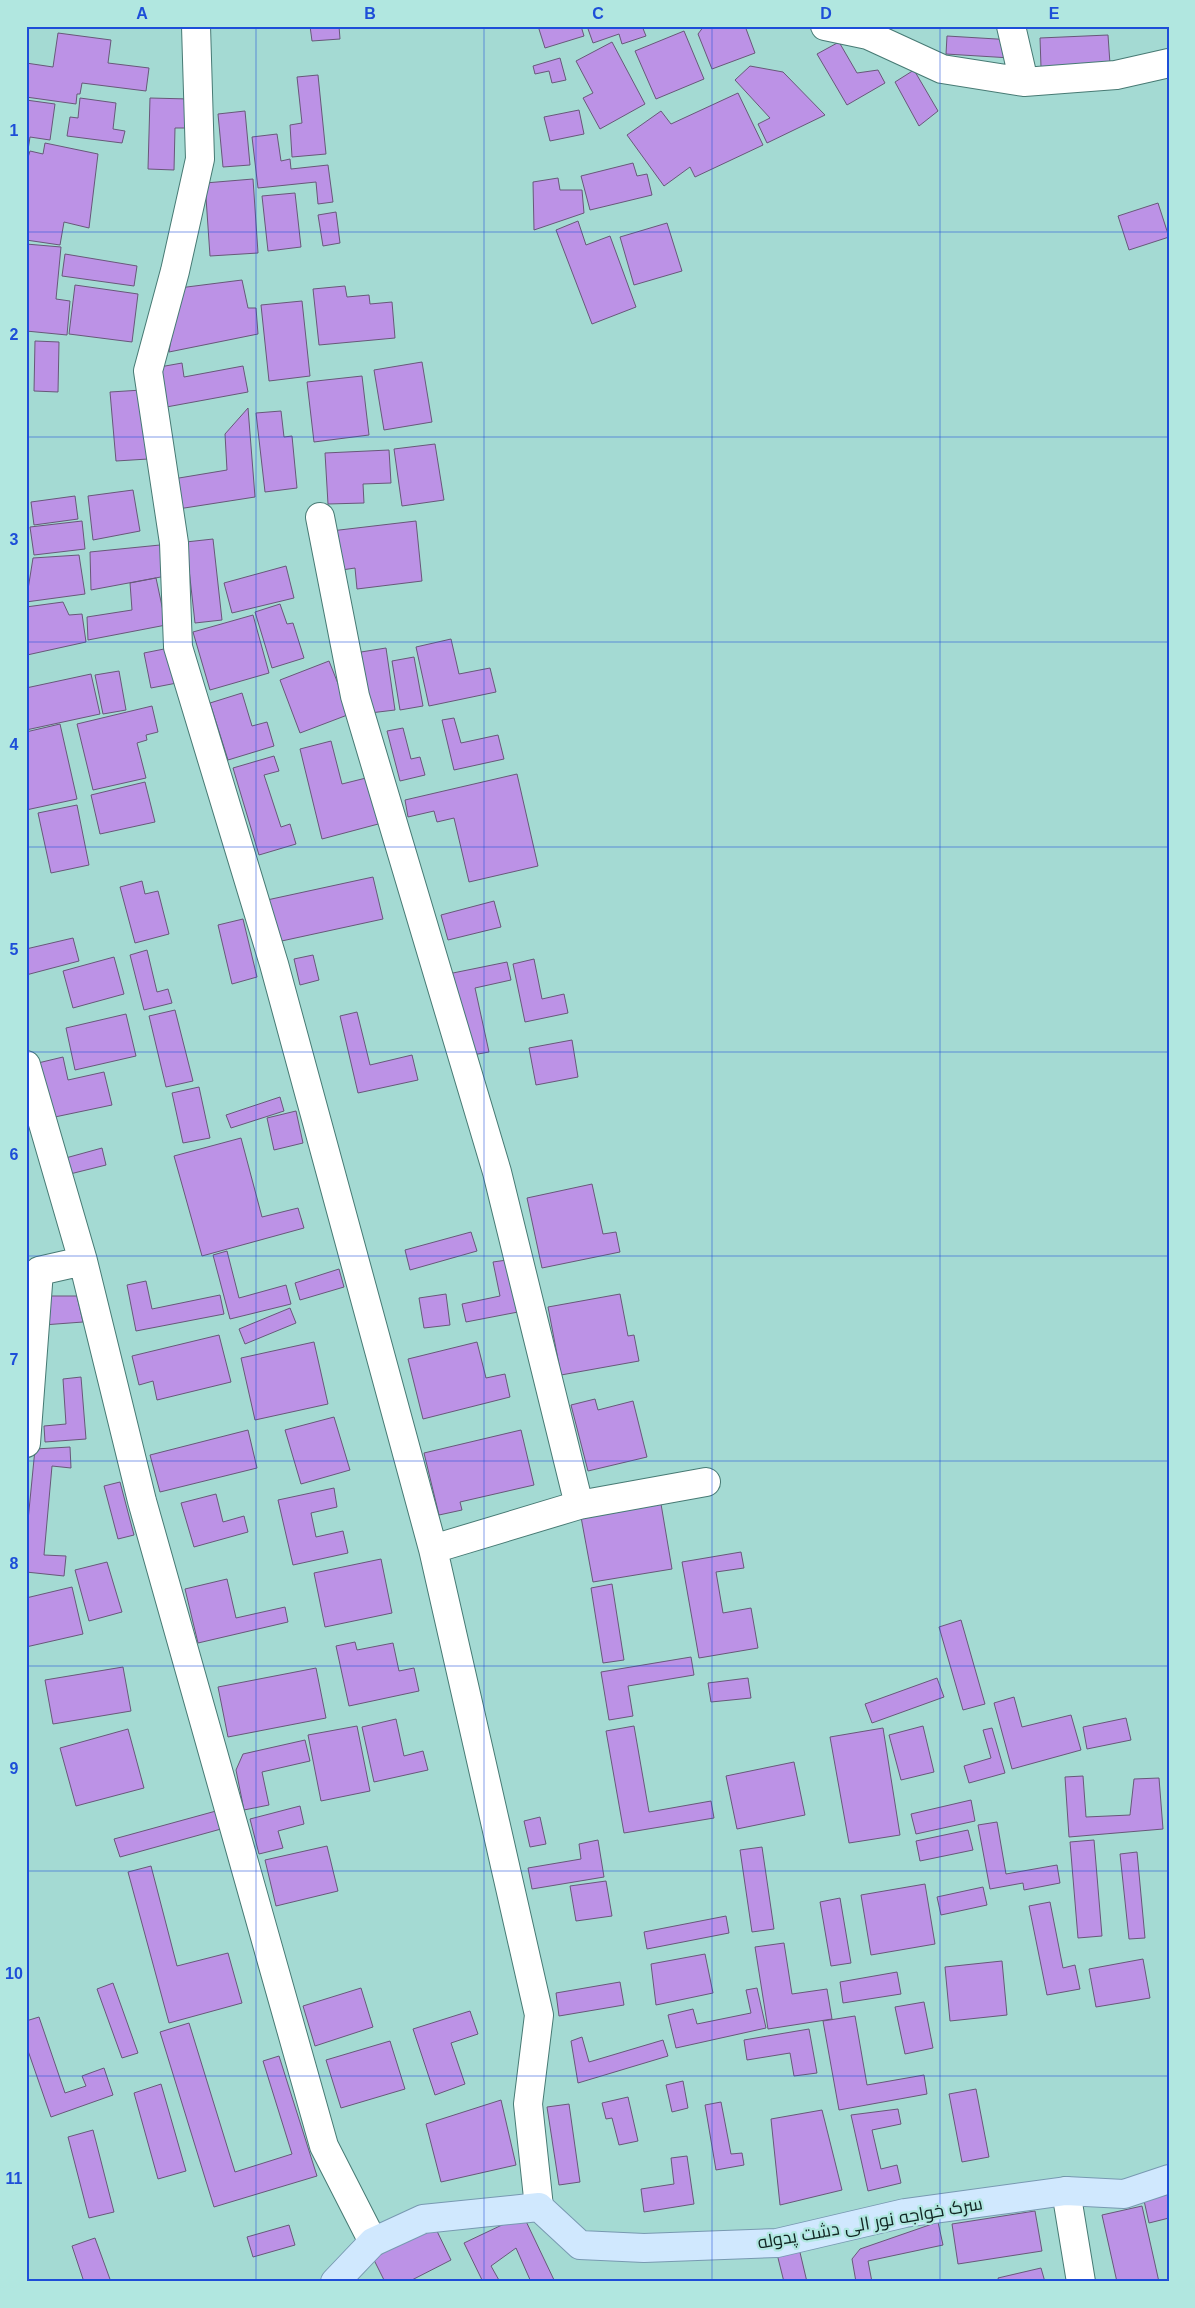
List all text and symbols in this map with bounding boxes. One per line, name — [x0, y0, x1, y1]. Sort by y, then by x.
text: A — [136, 5, 148, 22]
text: B — [364, 5, 376, 22]
text: C — [592, 5, 604, 22]
text: D — [820, 5, 832, 22]
text: E — [1049, 5, 1060, 22]
text: 1 — [10, 122, 19, 139]
text: 2 — [10, 326, 19, 343]
text: 3 — [10, 531, 19, 548]
text: 4 — [10, 736, 19, 753]
text: 5 — [10, 941, 19, 958]
text: 6 — [10, 1146, 19, 1163]
text: 7 — [10, 1351, 19, 1368]
text: 8 — [10, 1555, 19, 1572]
text: 9 — [10, 1760, 19, 1777]
text: 10 — [5, 1965, 23, 1982]
text: 11 — [6, 2170, 23, 2187]
street label: سرک خواجه نور الی دشت پدوله — [756, 2193, 984, 2255]

